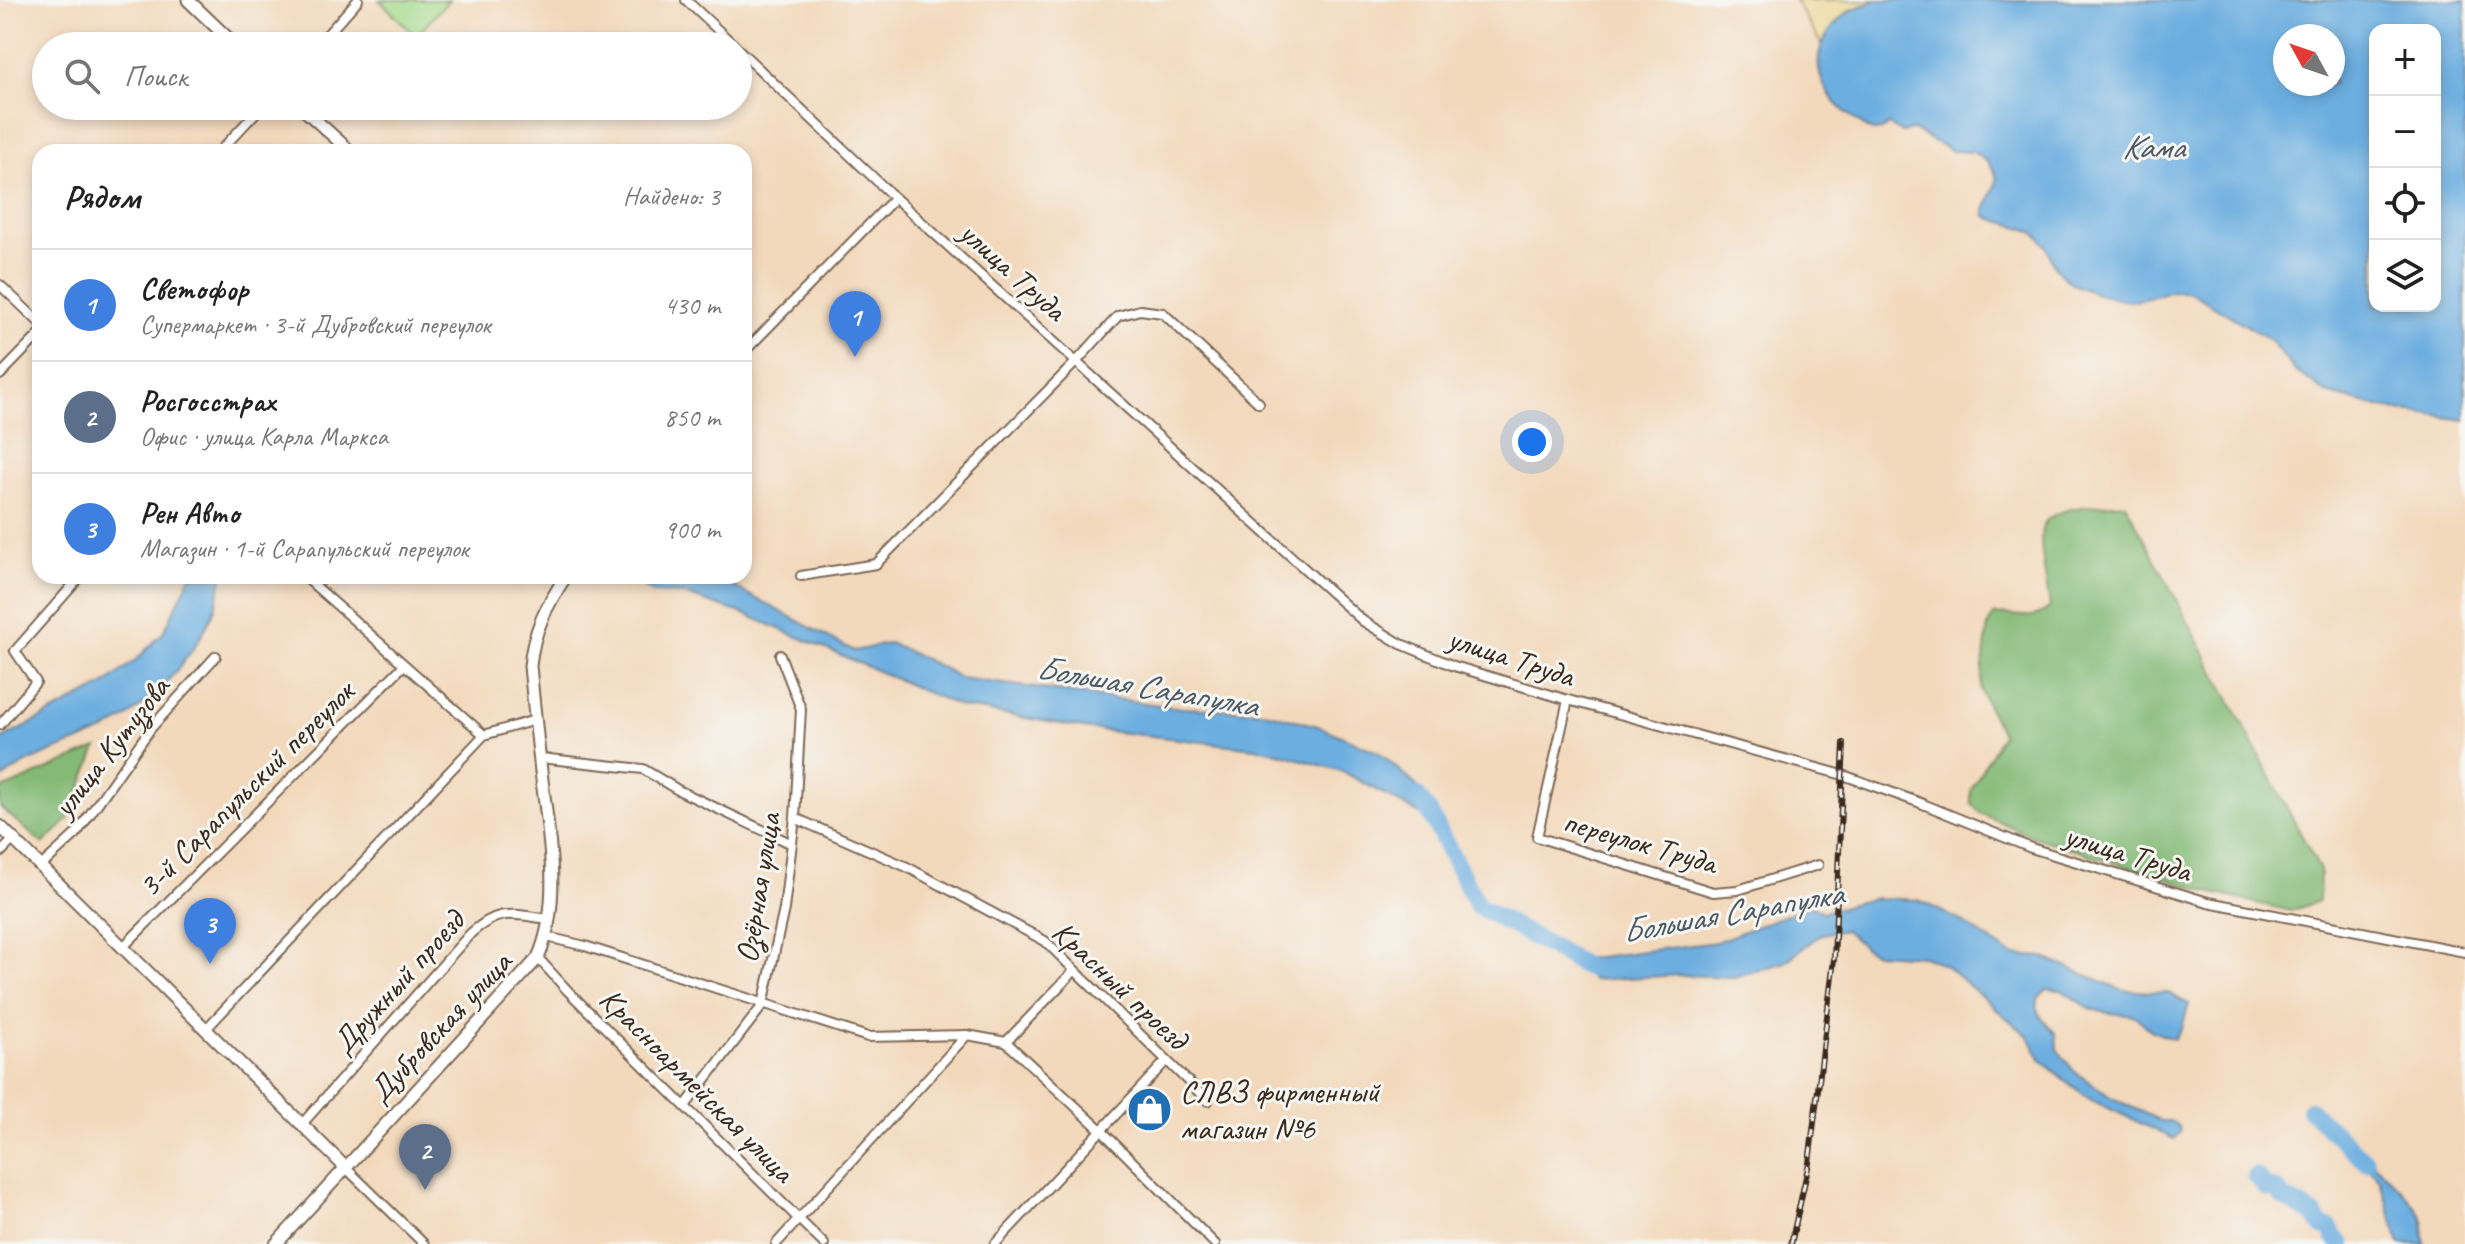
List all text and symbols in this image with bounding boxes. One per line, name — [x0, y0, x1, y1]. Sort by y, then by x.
north arrow — [2273, 24, 2345, 96]
map controls — [2369, 24, 2441, 312]
button: + — [2369, 24, 2441, 96]
search box — [32, 32, 752, 120]
icon: search — [60, 54, 104, 98]
text: Поиск — [124, 57, 187, 95]
button: − — [2369, 96, 2441, 168]
water label: Кама — [2122, 125, 2187, 168]
button: locate — [2369, 168, 2441, 240]
text: Рядом — [64, 175, 140, 218]
text: Найдено: 3 — [623, 180, 720, 213]
street label: улица Труда — [949, 211, 1077, 331]
button: layers — [2369, 240, 2441, 312]
text: Светофор — [140, 270, 248, 308]
text: 1 — [84, 289, 96, 322]
text: 430 m — [664, 289, 720, 322]
pin: 1 — [829, 291, 881, 357]
text: Супермаркет · 3-й Дубровский переулок — [140, 308, 491, 341]
text: Росгосстрах — [140, 382, 275, 420]
text: 2 — [84, 401, 96, 434]
text: 850 m — [664, 401, 720, 434]
text: Офис · улица Карла Маркса — [140, 420, 388, 453]
your location — [1512, 422, 1552, 462]
text: Рен Авто — [140, 494, 239, 532]
text: 3 — [84, 513, 96, 546]
text: 900 m — [664, 513, 720, 546]
text: Магазин · 1-й Сарапульский переулок — [140, 532, 469, 565]
street label: улица Труда — [1441, 617, 1581, 697]
water label: Большая Сарапулка — [1033, 645, 1264, 727]
street label: улица Кутузова — [42, 667, 180, 827]
street label: 3-й Сарапульский переулок — [129, 670, 365, 906]
street label: переулок Труда — [1559, 801, 1724, 884]
street label: Озёрная улица — [726, 808, 790, 966]
street label: улица Труда — [2058, 814, 2198, 892]
water label: Большая Сарапулка — [1618, 871, 1849, 953]
pin: 3 — [184, 898, 236, 964]
street label: Дружный проезд — [323, 900, 475, 1062]
street label: Красный проезд — [1043, 912, 1199, 1060]
street label: Дубровская улица — [359, 941, 522, 1111]
street label: Красноармейская улица — [591, 979, 805, 1193]
place label: СЛВЗ фирменный магазин №6 — [1180, 1071, 1381, 1149]
shop icon: СЛВЗ фирменный магазин №6 — [1125, 1085, 1173, 1133]
pin: 2 — [399, 1124, 451, 1190]

